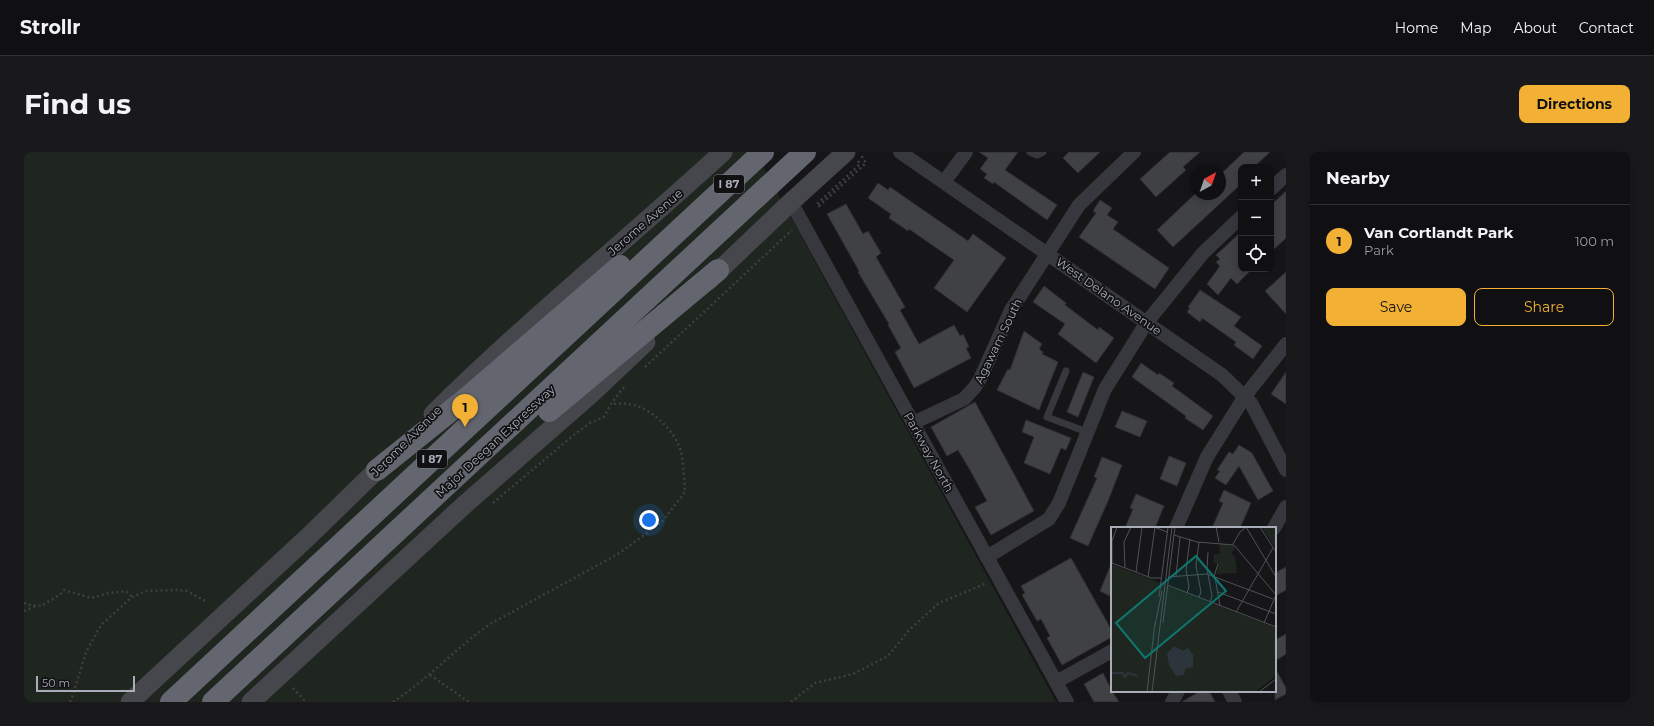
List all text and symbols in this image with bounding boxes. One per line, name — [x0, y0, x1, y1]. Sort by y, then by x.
text: Strollr — [20, 16, 81, 39]
text: Home — [1395, 19, 1438, 37]
text: Map — [1460, 19, 1491, 37]
text: About — [1513, 19, 1557, 37]
text: Contact — [1579, 19, 1634, 37]
button: Directions — [1519, 85, 1630, 123]
text: Find us — [24, 87, 131, 121]
north arrow — [1190, 164, 1226, 200]
map controls — [1238, 164, 1274, 272]
button: + — [1238, 164, 1274, 200]
text: Nearby — [1326, 168, 1390, 188]
road number: I 87 — [714, 175, 744, 193]
street label: Jerome Avenue — [604, 186, 685, 259]
button: − — [1238, 200, 1274, 236]
text: Van Cortlandt Park — [1364, 223, 1513, 242]
text: 1 — [1336, 233, 1342, 249]
text: 100 m — [1575, 233, 1614, 249]
button: locate — [1238, 236, 1274, 272]
text: Park — [1364, 242, 1394, 258]
street label: West Delano Avenue — [1053, 254, 1165, 338]
button: Save — [1326, 288, 1466, 326]
button: Share — [1474, 288, 1614, 326]
street label: Agawam South — [971, 296, 1025, 386]
street label: Major Deegan Expressway — [432, 381, 558, 500]
pin: 1 — [452, 394, 478, 427]
street label: Jerome Avenue — [367, 403, 444, 480]
street label: Parkway North — [901, 409, 957, 495]
road number: I 87 — [417, 450, 447, 468]
your location — [639, 510, 659, 530]
inset map — [1111, 527, 1276, 692]
scale bar — [36, 674, 135, 693]
text: 50 m — [42, 676, 70, 690]

